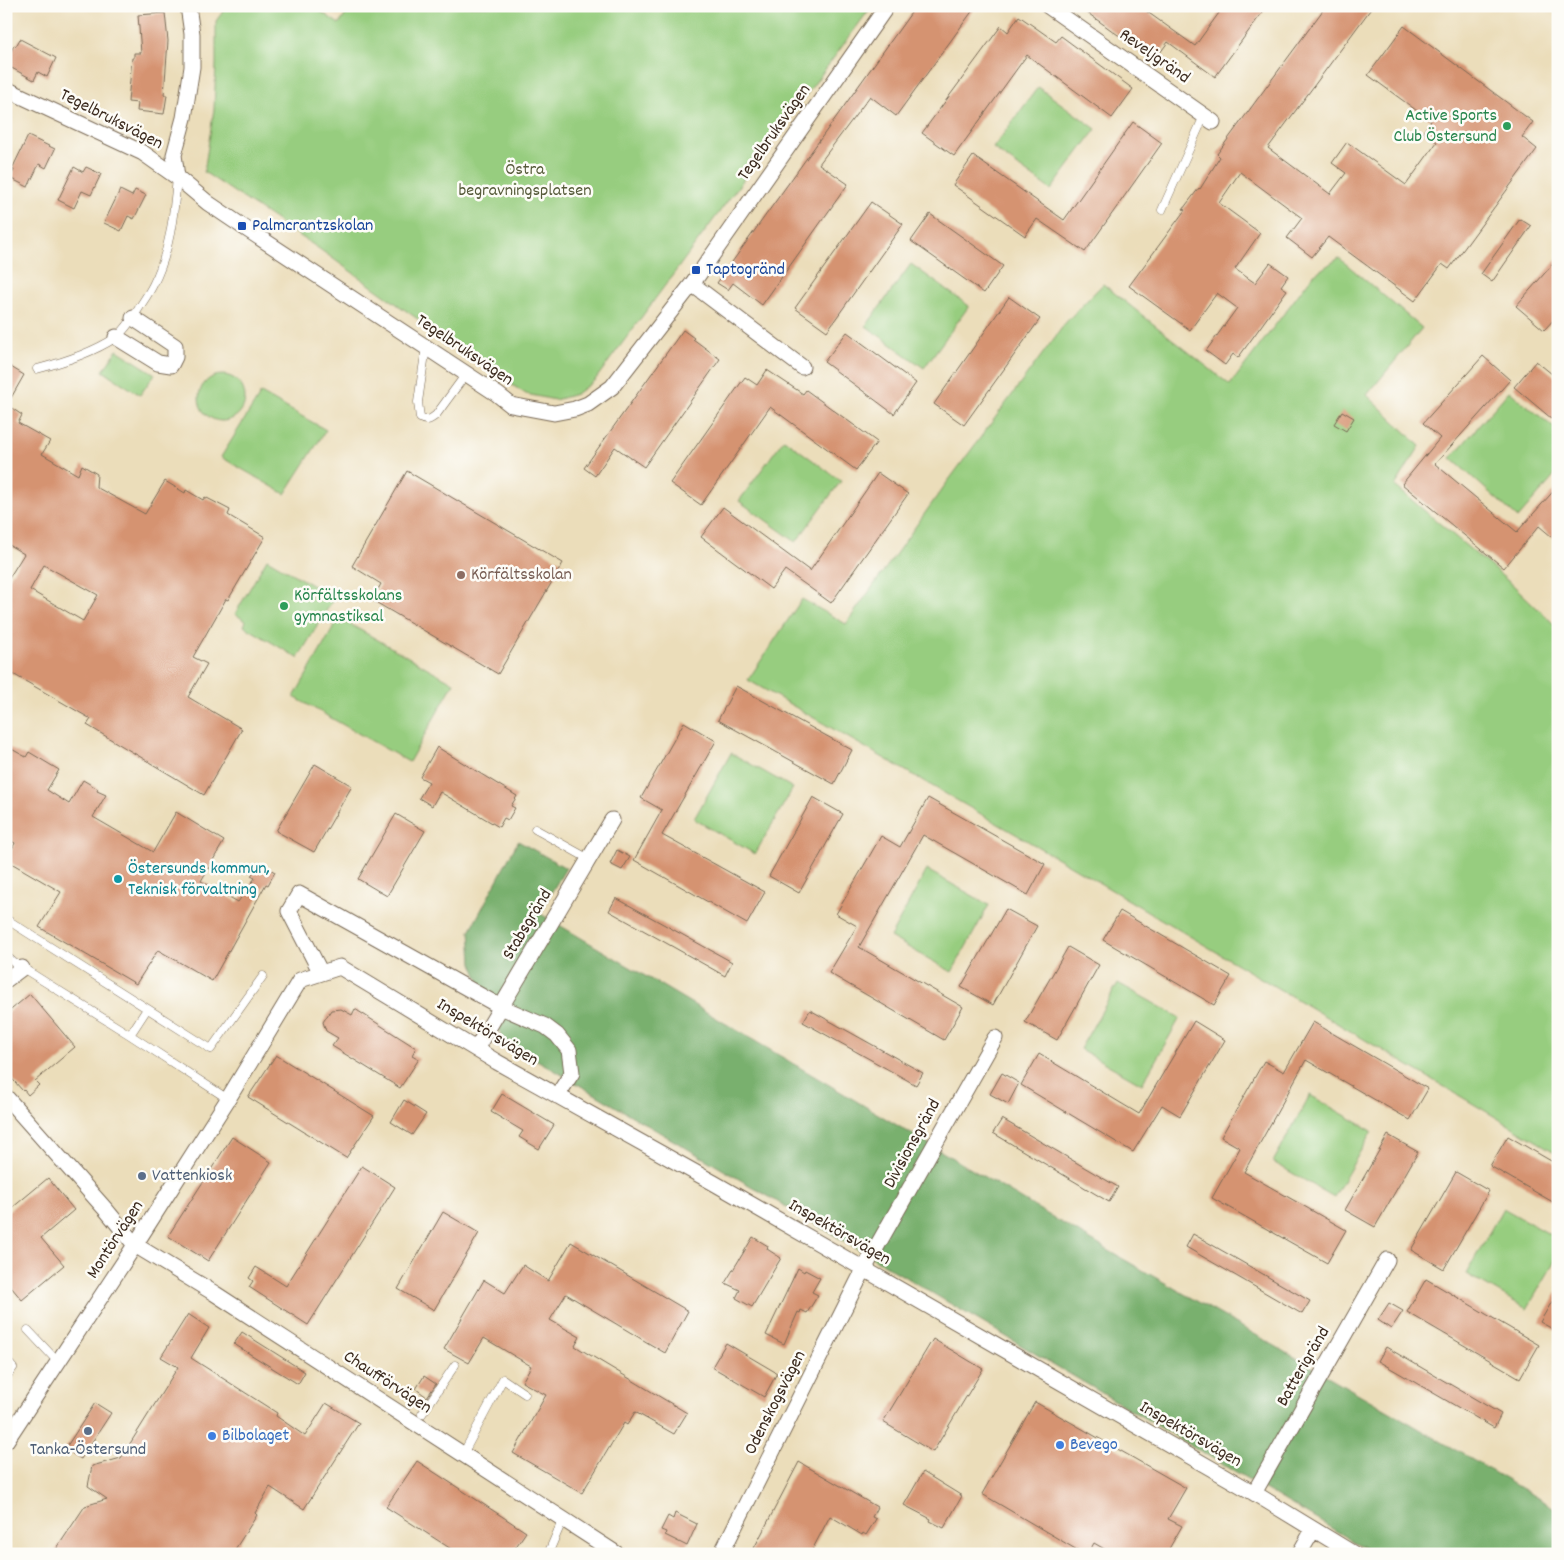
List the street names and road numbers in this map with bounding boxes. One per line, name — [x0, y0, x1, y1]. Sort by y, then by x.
street label: Reveljgränd — [1113, 23, 1195, 91]
street label: Tegelbruksvägen — [732, 80, 818, 186]
street label: Tegelbruksvägen — [55, 83, 167, 157]
street label: Tegelbruksvägen — [410, 309, 518, 393]
street label: Stabsgränd — [497, 885, 559, 965]
street label: Inspektörsvägen — [431, 993, 543, 1073]
street label: Divisionsgränd — [878, 1095, 948, 1193]
street label: Inspektörsvägen — [783, 1194, 895, 1272]
street label: Montörvägen — [81, 1196, 151, 1284]
street label: Batterigränd — [1271, 1322, 1337, 1412]
street label: Chaufförvägen — [338, 1345, 436, 1421]
street label: Odenskogsvägen — [739, 1347, 813, 1459]
street label: Inspektörsvägen — [1134, 1396, 1246, 1474]

